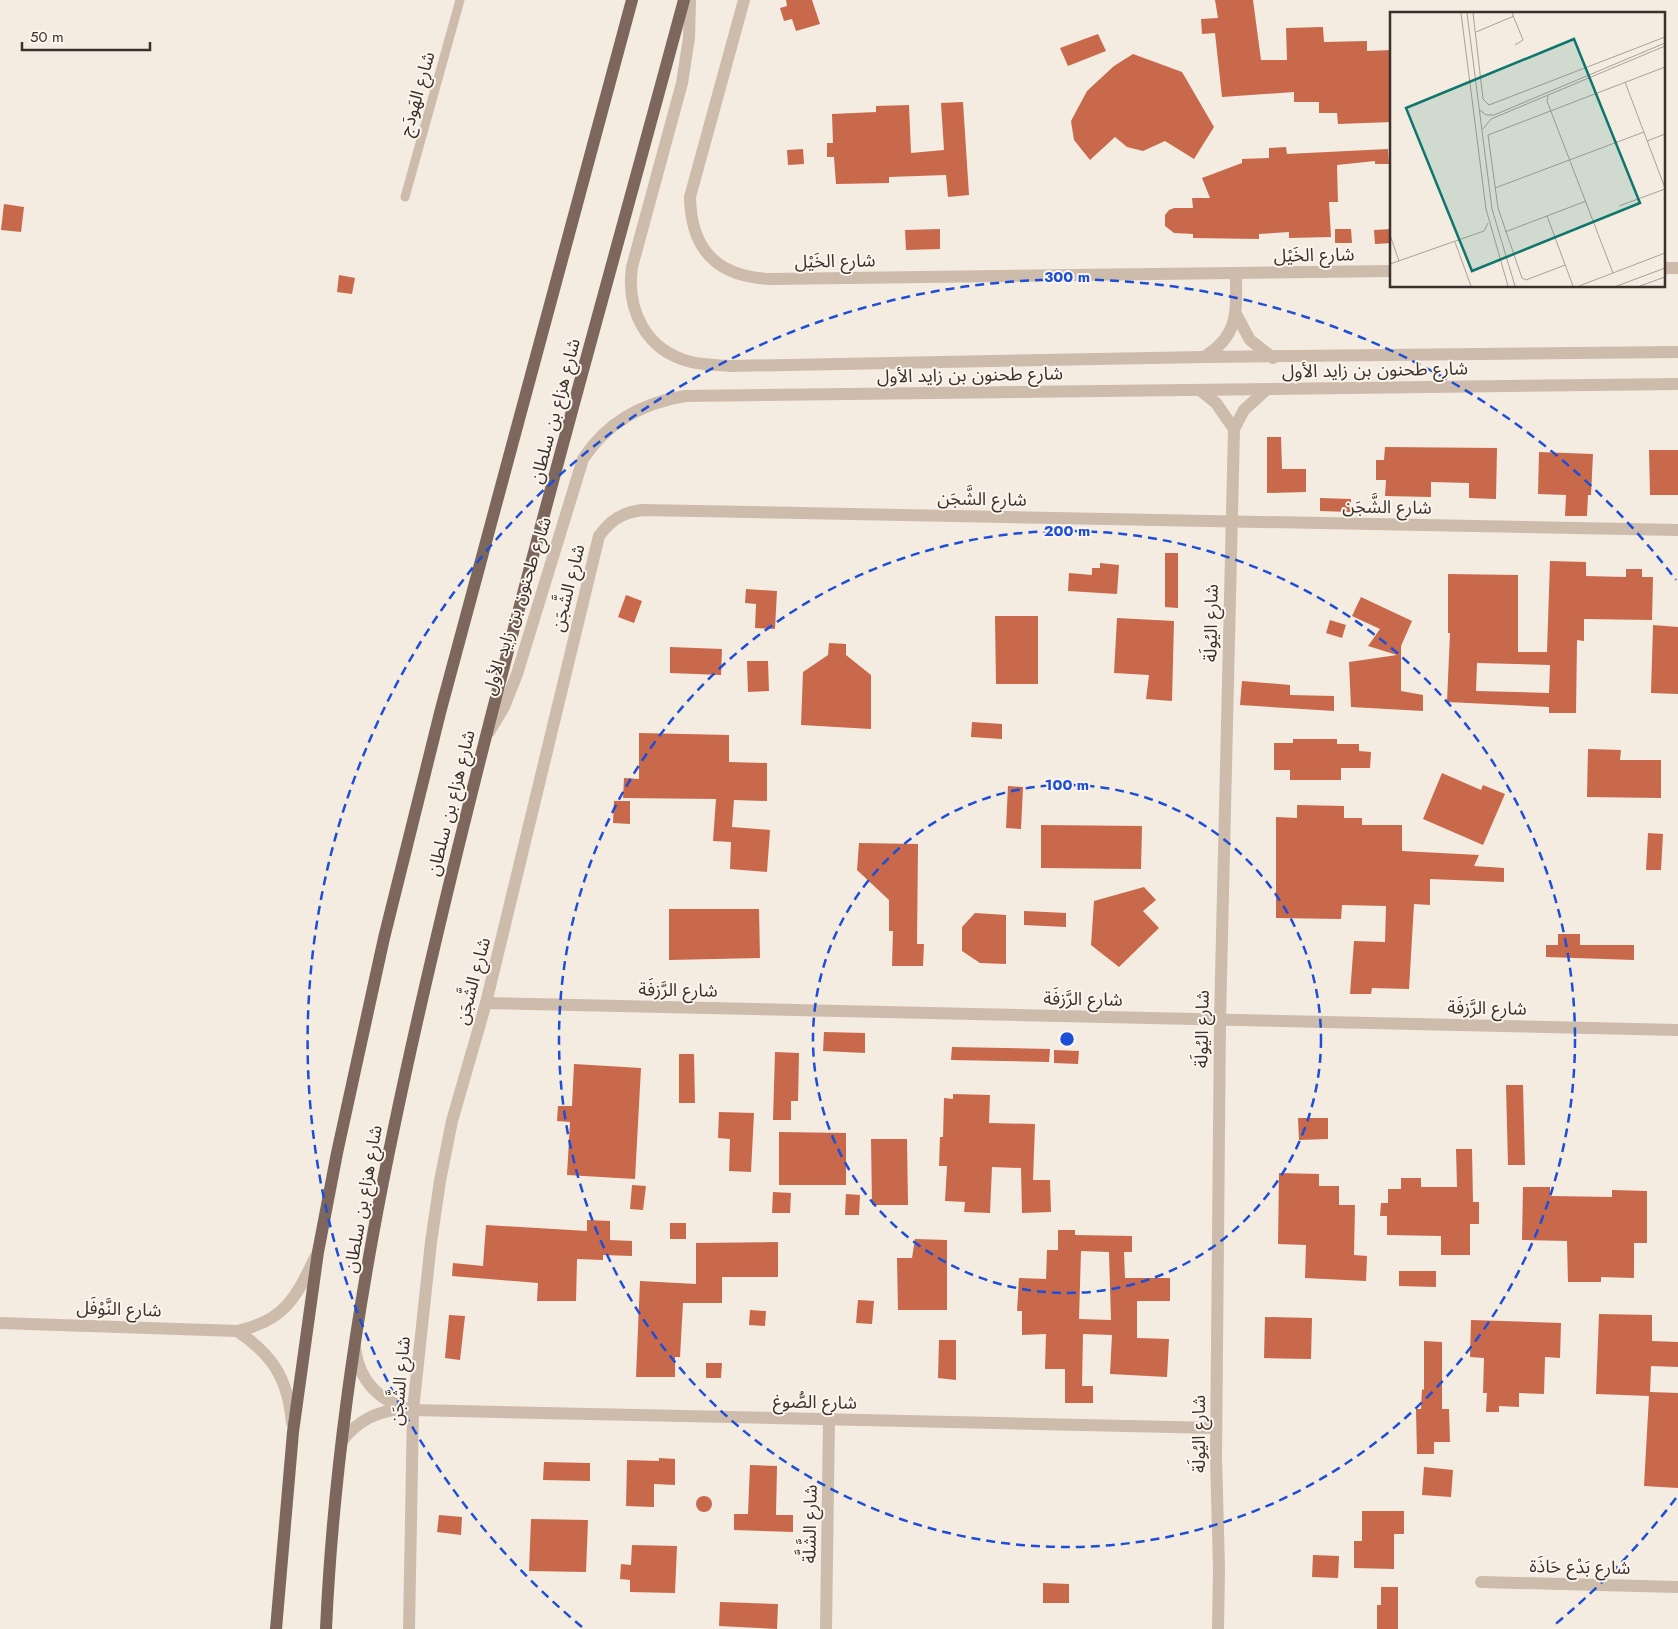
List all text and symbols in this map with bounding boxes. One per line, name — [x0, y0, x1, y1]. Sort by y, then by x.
inset map — [1390, 12, 1666, 288]
scale bar — [22, 20, 150, 52]
text: 50 m — [30, 26, 64, 48]
street label: شارع الهَودَج — [392, 49, 442, 140]
street label: شارع الخَيْل — [1273, 241, 1355, 270]
street label: شارع الخَيْل — [794, 247, 876, 276]
text: 300 m — [1044, 266, 1090, 288]
street label: شارع هزاع بن سلطان — [523, 335, 588, 487]
street label: شارع طحنون بن زايد الأول — [1282, 355, 1468, 386]
street label: شارع طحنون بن زايد الأول — [877, 360, 1063, 391]
street label: شارع الشَّجَن — [937, 483, 1027, 514]
street label: شارع الشَّجَن — [1342, 491, 1432, 522]
street label: شارع طحنون بن زايد الأول — [476, 514, 559, 699]
text: 200 m — [1044, 520, 1090, 542]
street label: شارع الشَّجَن — [543, 541, 592, 635]
street label: شارع اليُولَة — [1197, 584, 1226, 662]
street label: شارع هزاع بن سلطان — [420, 727, 483, 879]
text: 100 m — [1045, 774, 1089, 796]
street label: شارع الشَّجَن — [447, 934, 498, 1028]
street label: شارع الرَّزفَة — [638, 976, 718, 1005]
street label: شارع الرَّزفَة — [1043, 985, 1123, 1014]
street label: شارع اليُولَة — [1188, 990, 1217, 1068]
street label: شارع الرَّزفَة — [1447, 994, 1527, 1023]
centre of rings — [1058, 1030, 1076, 1048]
street label: شارع هزاع بن سلطان — [337, 1123, 390, 1275]
street label: شارع النَّوْفَل — [76, 1295, 162, 1324]
street label: شارع الشَّجَن — [381, 1335, 418, 1427]
street label: شارع الصُّوغ — [773, 1388, 857, 1417]
street label: شارع اليُولَة — [1186, 1395, 1213, 1473]
street label: شارع الشَّلَّة — [793, 1484, 825, 1564]
street label: شارع بَدْع حَاذَة — [1529, 1553, 1631, 1582]

